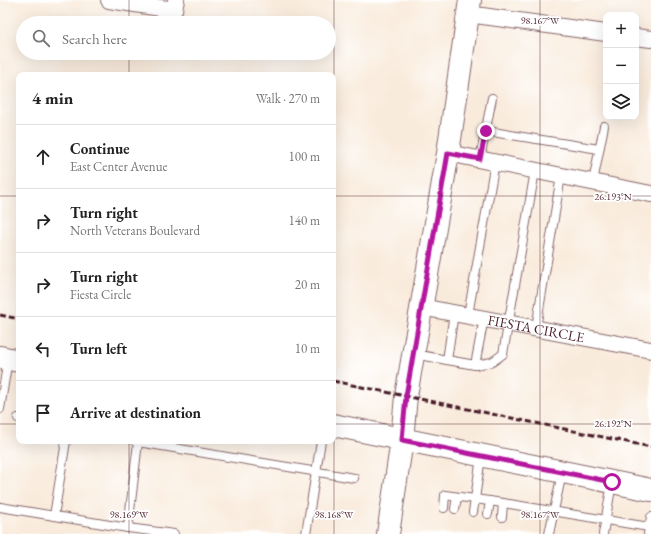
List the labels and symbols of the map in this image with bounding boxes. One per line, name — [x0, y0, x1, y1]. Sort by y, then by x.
text: 98.167°W — [521, 14, 560, 27]
route end — [477, 122, 495, 140]
text: 26.193°N — [594, 190, 632, 203]
street label: FIESTA CIRCLE — [486, 311, 586, 346]
text: 26.192°N — [594, 417, 632, 430]
route start — [603, 473, 621, 491]
text: 98.169°W — [110, 508, 149, 521]
text: 98.168°W — [315, 508, 354, 521]
text: 98.167°W — [521, 508, 560, 521]

